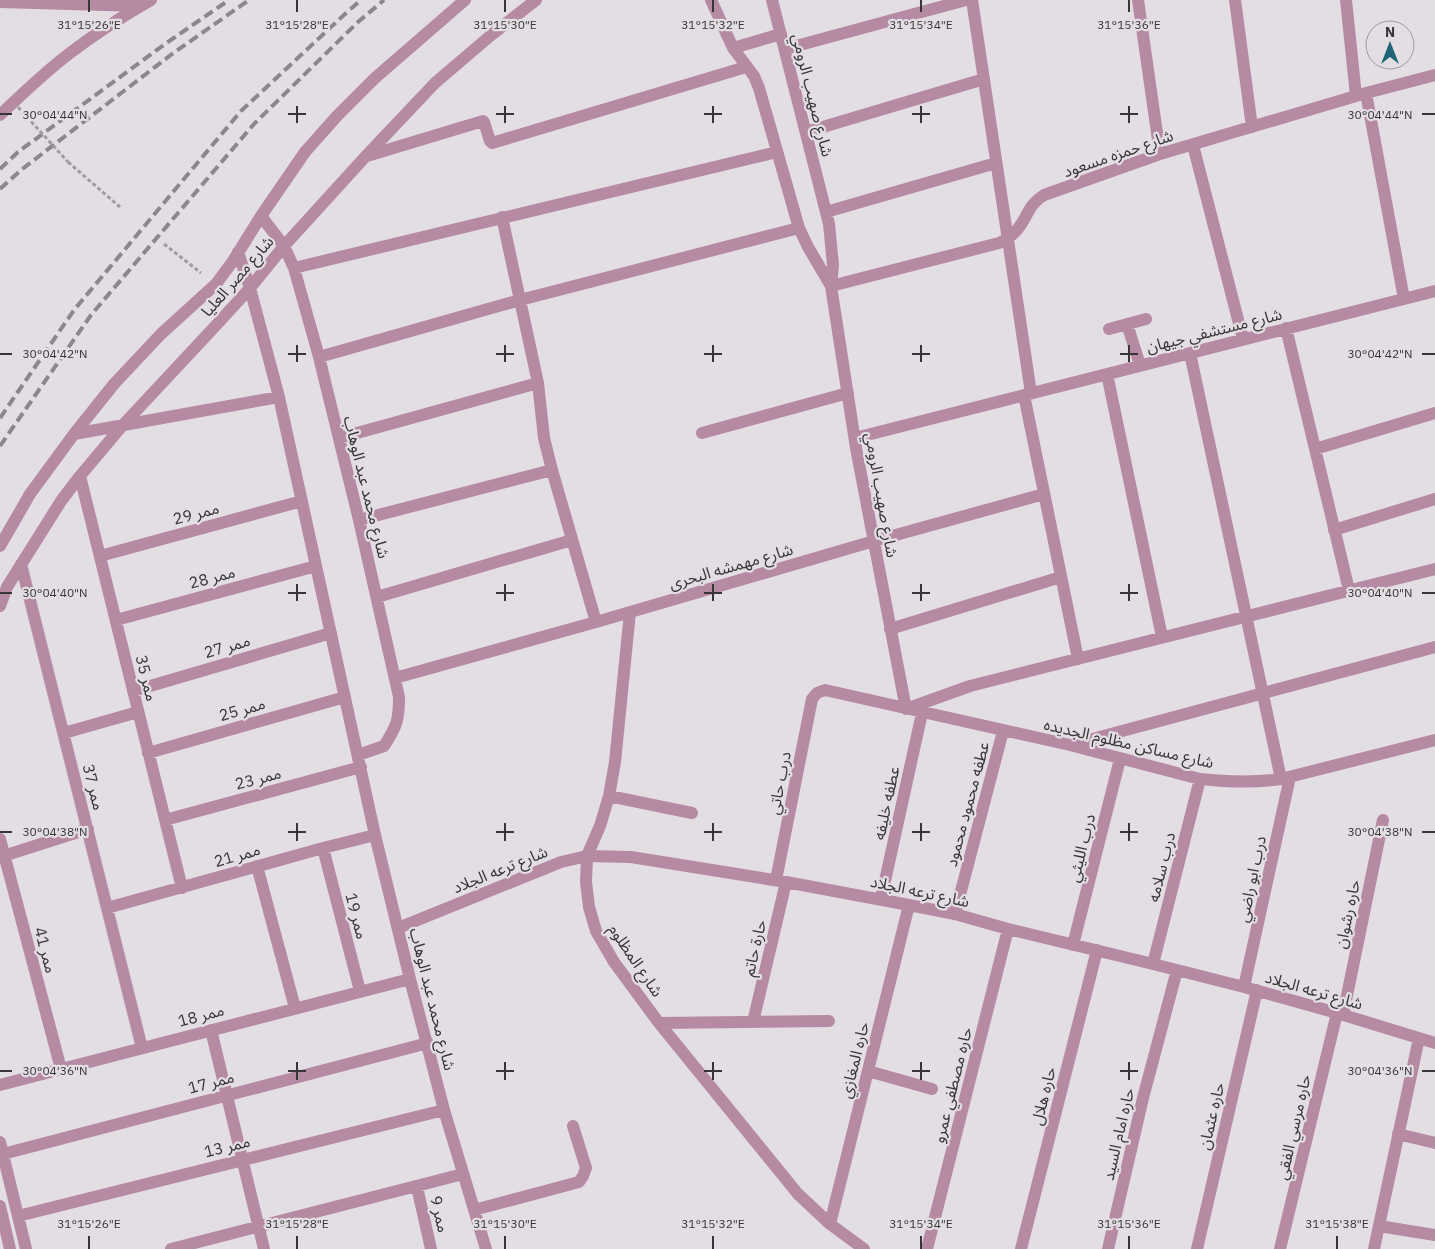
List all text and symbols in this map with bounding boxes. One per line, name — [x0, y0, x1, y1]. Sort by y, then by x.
text: 31°15'26"E — [57, 17, 121, 32]
text: 31°15'28"E — [265, 17, 329, 32]
text: 31°15'30"E — [473, 17, 537, 32]
text: 31°15'32"E — [681, 17, 745, 32]
text: 31°15'34"E — [889, 17, 953, 32]
text: 31°15'36"E — [1097, 17, 1161, 32]
north arrow — [1365, 20, 1415, 70]
text: N — [1385, 23, 1395, 41]
street label: شارع صهيب الرومي — [785, 31, 838, 159]
text: 30°04'44"N — [22, 107, 88, 122]
text: 30°04'44"N — [1347, 107, 1413, 122]
street label: شارع حمزه مسعود — [1060, 125, 1177, 184]
street label: شارع مصر العليا — [197, 232, 280, 322]
street label: شارع مستشفي جيهان — [1144, 303, 1285, 359]
text: 30°04'42"N — [22, 346, 88, 361]
text: 30°04'42"N — [1347, 346, 1413, 361]
street label: شارع محمد عبد الوهاب — [337, 414, 394, 561]
street label: شارع صهيب الرومي — [858, 431, 903, 559]
street label: ممر 29 — [171, 497, 221, 529]
street label: شارع مهمشه البحرى — [667, 539, 796, 596]
street label: ممر 28 — [187, 561, 237, 593]
text: 30°04'40"N — [22, 585, 88, 600]
text: 30°04'40"N — [1347, 585, 1413, 600]
street label: ممر 27 — [202, 630, 252, 662]
street label: ممر 35 — [132, 653, 162, 703]
street label: ممر 25 — [217, 693, 267, 725]
street label: شارع مساكن مظلوم الجديده — [1041, 714, 1216, 775]
street label: عطفه محمود محمود — [941, 739, 993, 869]
street label: درب حاتي — [763, 750, 798, 817]
street label: ممر 37 — [79, 762, 109, 812]
street label: ممر 23 — [233, 762, 283, 794]
street label: عطفه خليفه — [868, 764, 904, 842]
street label: درب الليثي — [1063, 812, 1102, 885]
text: 30°04'38"N — [22, 824, 88, 839]
text: 30°04'38"N — [1347, 824, 1413, 839]
street label: درب سلامه — [1143, 830, 1179, 904]
street label: درب ابو راضي — [1232, 834, 1273, 925]
street label: ممر 21 — [212, 839, 262, 871]
street label: شارع ترعه الجلاد — [450, 841, 552, 900]
street label: شارع ترعه الجلاد — [868, 871, 971, 914]
street label: حاره رشوان — [1330, 878, 1364, 950]
street label: ممر 19 — [341, 891, 373, 941]
street label: حارة حاتم — [738, 918, 773, 979]
street label: شارع المظلوم — [602, 920, 668, 1002]
street label: ممر 41 — [30, 925, 62, 975]
street label: شارع محمد عبد الوهاب — [403, 926, 460, 1073]
street label: شارع ترعه الجلاد — [1262, 967, 1365, 1016]
street label: ممر 18 — [176, 999, 226, 1031]
street label: حاره المغازي — [835, 1020, 876, 1101]
street label: حاره مصطفي عمرو — [928, 1025, 979, 1146]
text: 30°04'36"N — [22, 1063, 88, 1078]
text: 30°04'36"N — [1347, 1063, 1413, 1078]
street label: حاره هلال — [1026, 1065, 1061, 1128]
street label: ممر 17 — [186, 1066, 236, 1098]
street label: حاره مرسي الفقي — [1271, 1072, 1317, 1182]
street label: حاره عثمان — [1194, 1080, 1228, 1152]
street label: حاره امام السيد — [1098, 1086, 1141, 1183]
street label: ممر 13 — [202, 1131, 252, 1161]
street label: ممر 9 — [426, 1194, 454, 1234]
text: 31°15'26"E — [57, 1216, 121, 1231]
text: 31°15'28"E — [265, 1216, 329, 1231]
text: 31°15'30"E — [473, 1216, 537, 1231]
text: 31°15'32"E — [681, 1216, 745, 1231]
text: 31°15'34"E — [889, 1216, 953, 1231]
text: 31°15'36"E — [1097, 1216, 1161, 1231]
text: 31°15'38"E — [1305, 1216, 1369, 1231]

